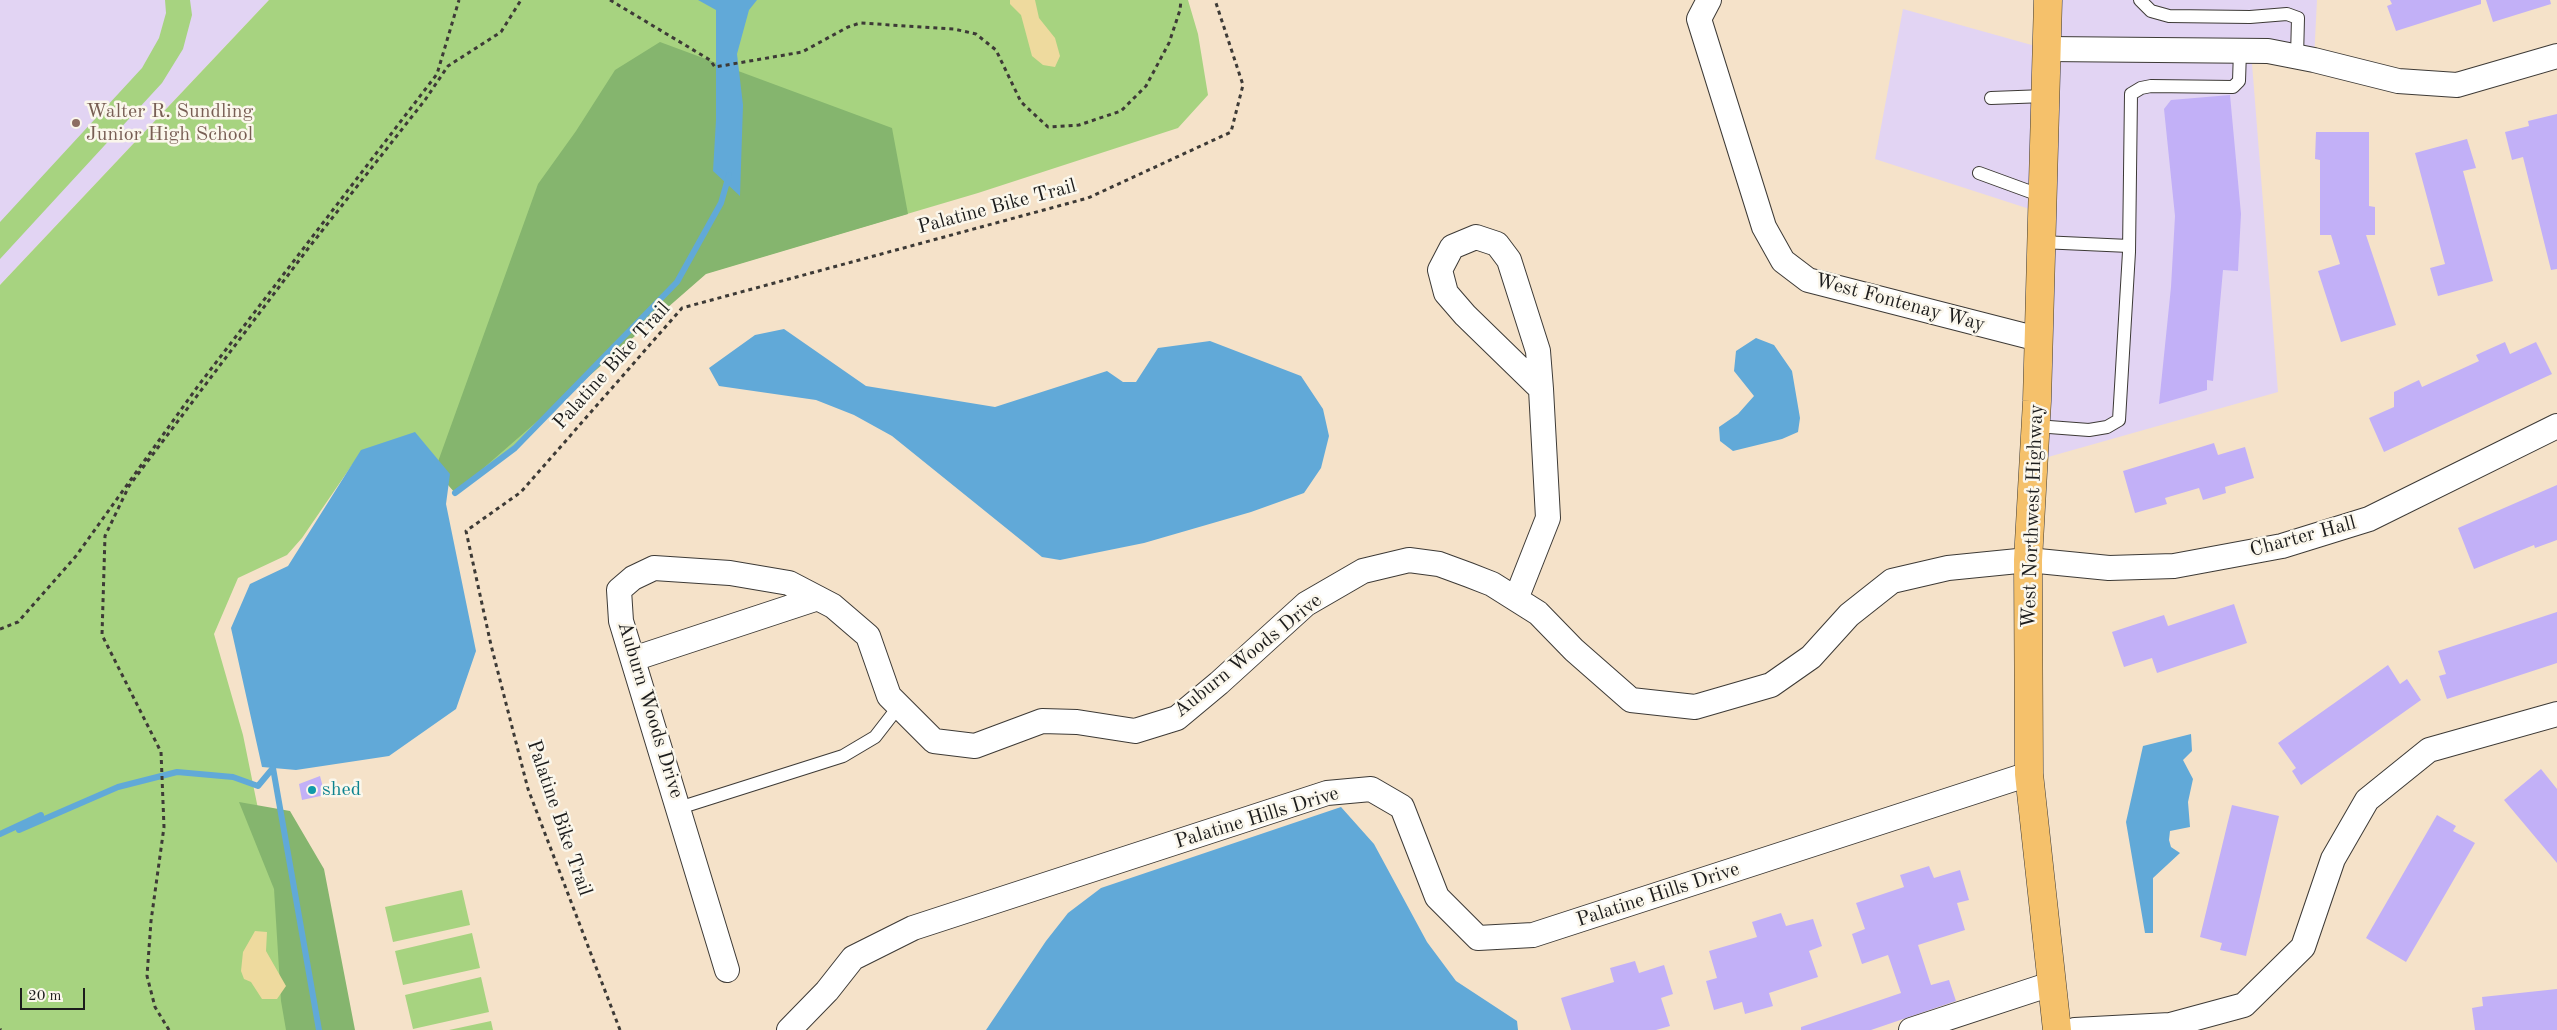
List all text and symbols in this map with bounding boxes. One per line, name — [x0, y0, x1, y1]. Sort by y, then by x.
place label: Walter R. Sundling Junior High School — [86, 100, 253, 147]
marker: Walter R. Sundling Junior High School — [70, 117, 82, 129]
street label: Palatine Bike Trail — [915, 174, 1079, 240]
street label: West Fontenay Way — [1812, 269, 1988, 337]
street label: Palatine Bike Trail — [548, 297, 676, 435]
street label: West Northwest Highway — [2017, 404, 2049, 628]
street label: Charter Hall — [2247, 511, 2359, 563]
street label: Auburn Woods Drive — [1169, 589, 1327, 723]
street label: Auburn Woods Drive — [612, 619, 688, 801]
street label: Palatine Bike Trail — [521, 737, 597, 899]
place label: shed — [322, 778, 361, 802]
street label: Palatine Hills Drive — [1172, 782, 1342, 854]
marker: shed — [306, 784, 318, 796]
street label: Palatine Hills Drive — [1573, 857, 1743, 933]
scale bar — [22, 978, 88, 1010]
text: 20 m — [28, 989, 62, 1004]

